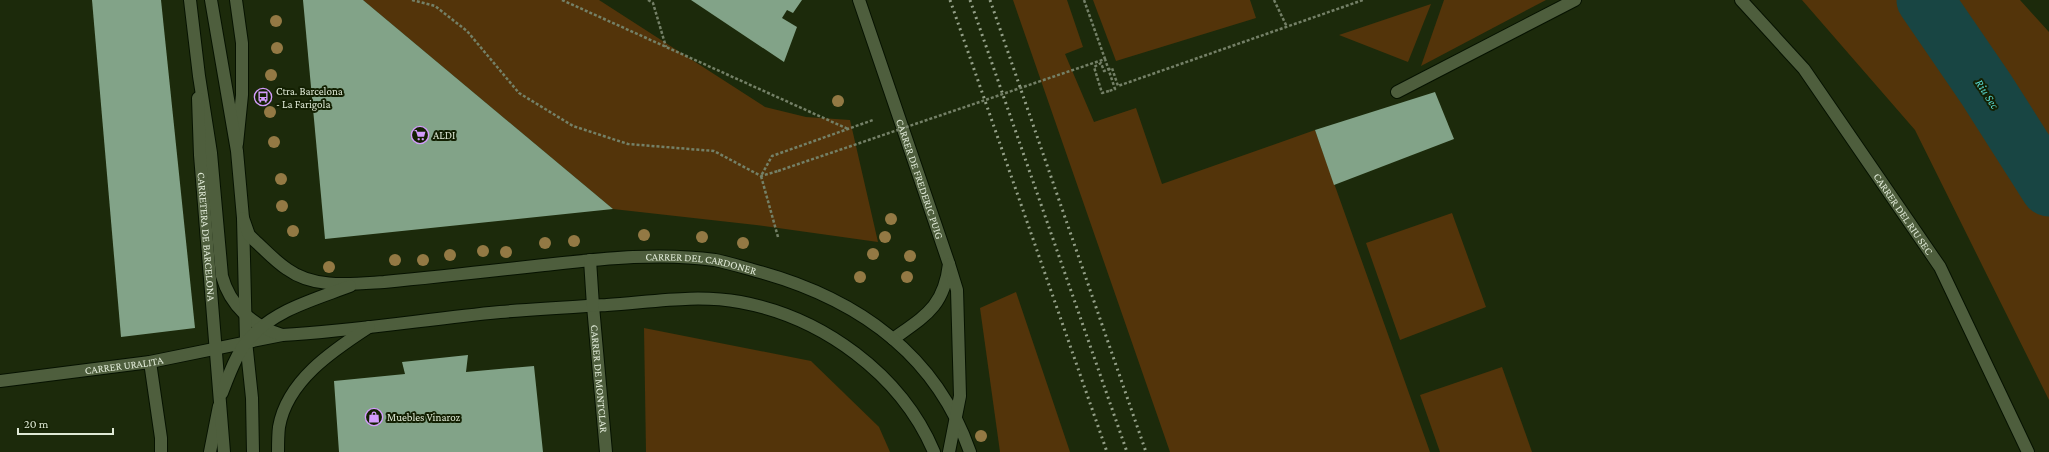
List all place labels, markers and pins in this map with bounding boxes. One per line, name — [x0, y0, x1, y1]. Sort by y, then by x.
place label: Ctra. Barcelona - La Farigola — [276, 85, 343, 111]
bus stop icon: Ctra. Barcelona - La Farigola — [253, 87, 273, 107]
supermarket icon: ALDI — [410, 125, 430, 145]
place label: ALDI — [433, 129, 455, 141]
shop icon: Muebles Vinaroz — [364, 407, 384, 427]
place label: Muebles Vinaroz — [387, 411, 461, 423]

